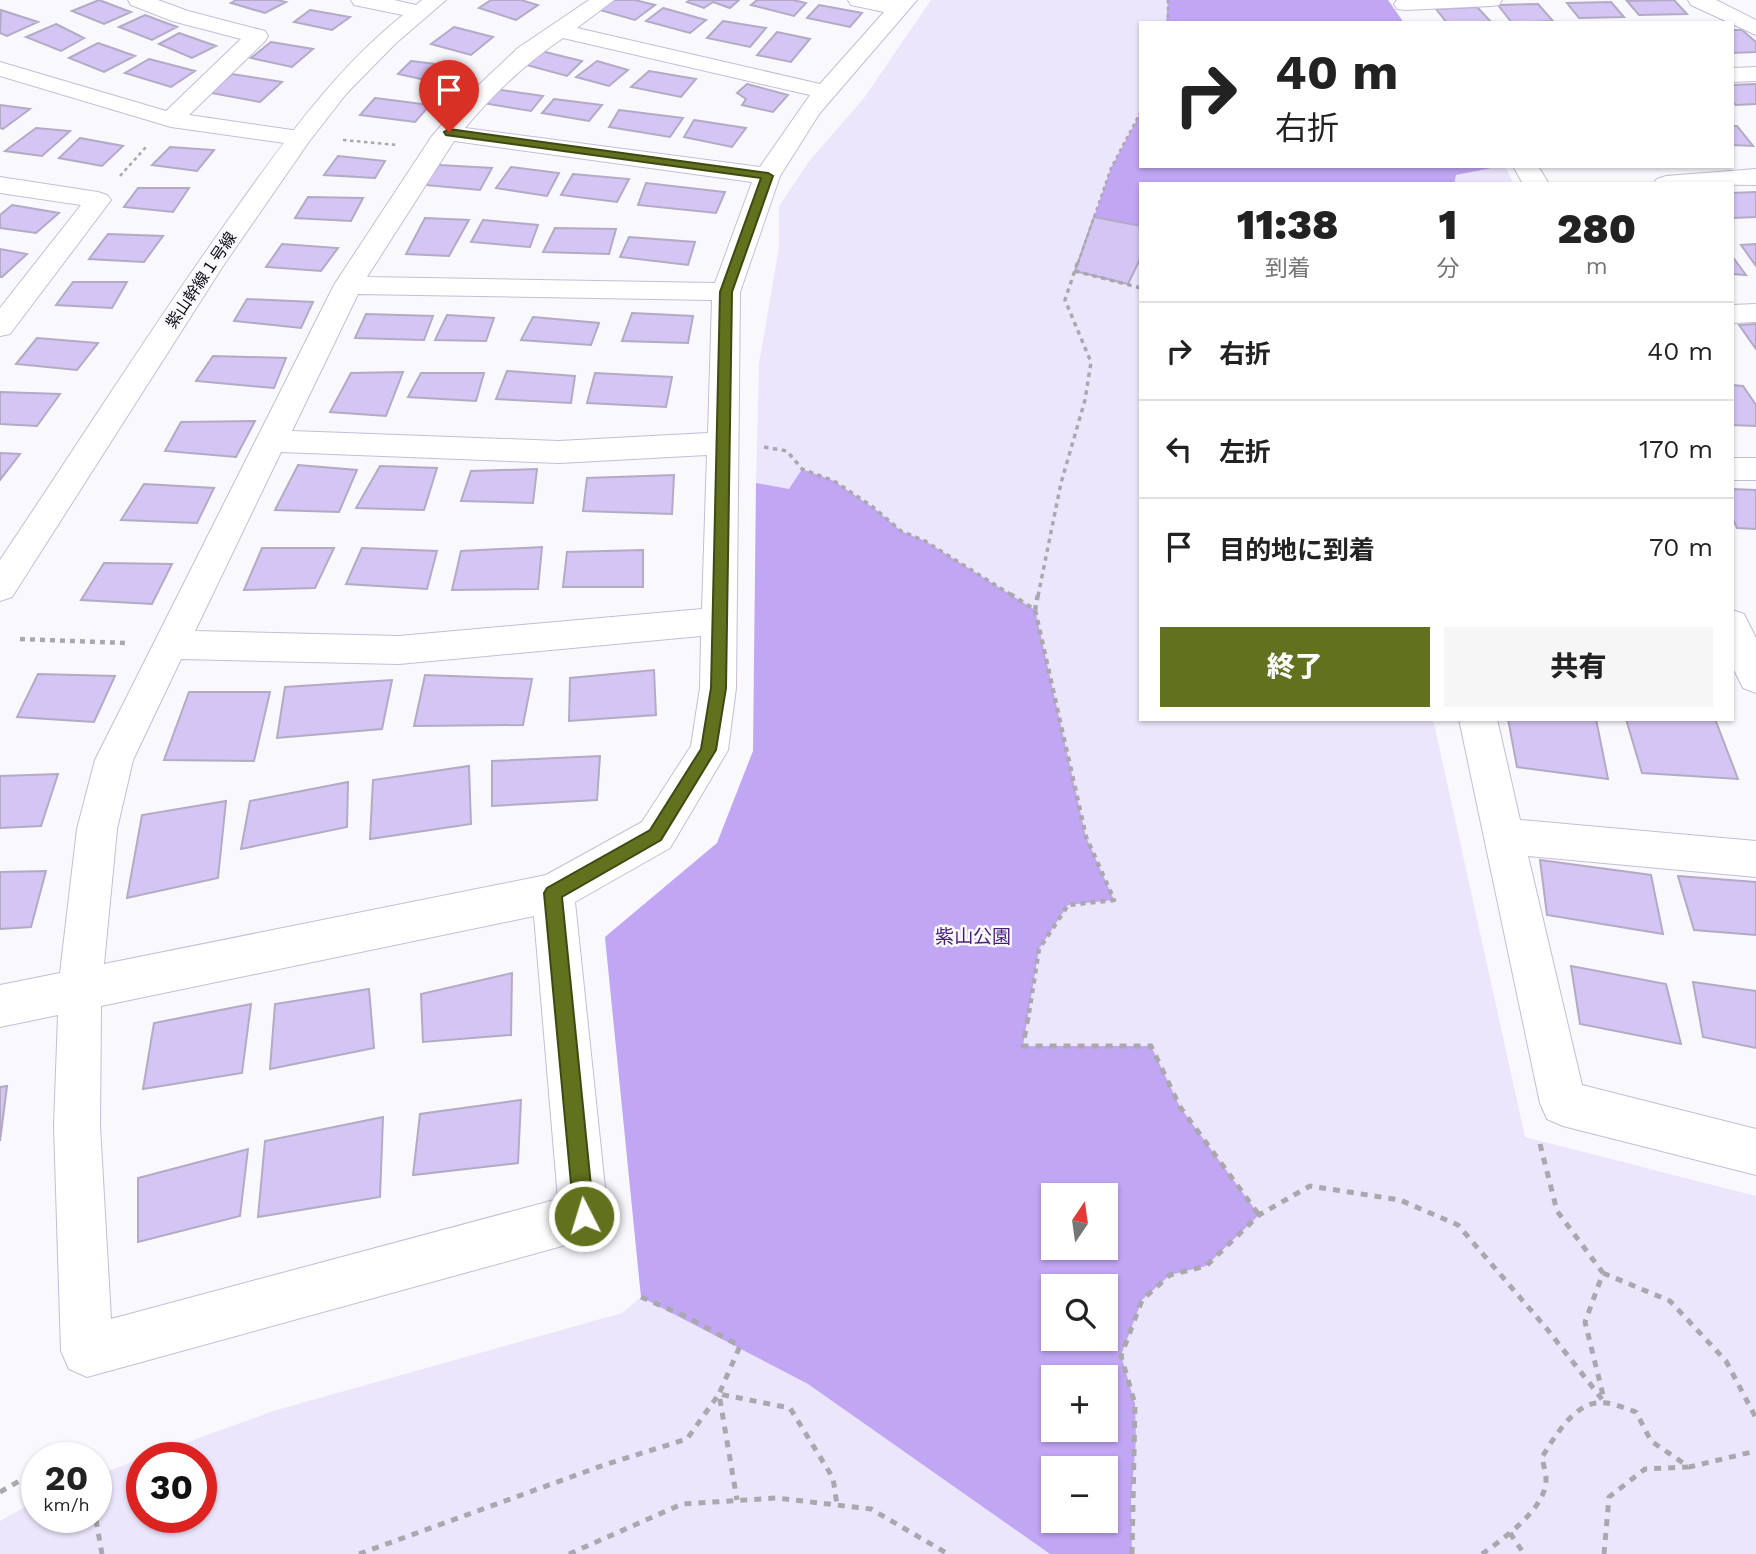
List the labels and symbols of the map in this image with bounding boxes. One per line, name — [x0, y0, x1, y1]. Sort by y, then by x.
pin — [419, 60, 479, 132]
street label: 紫山幹線１号線 — [162, 228, 240, 332]
park label: 紫山公園 — [935, 925, 1011, 948]
position arrow — [547, 1179, 621, 1253]
north arrow — [1041, 1183, 1118, 1260]
speed limit sign: 30 — [126, 1442, 217, 1533]

